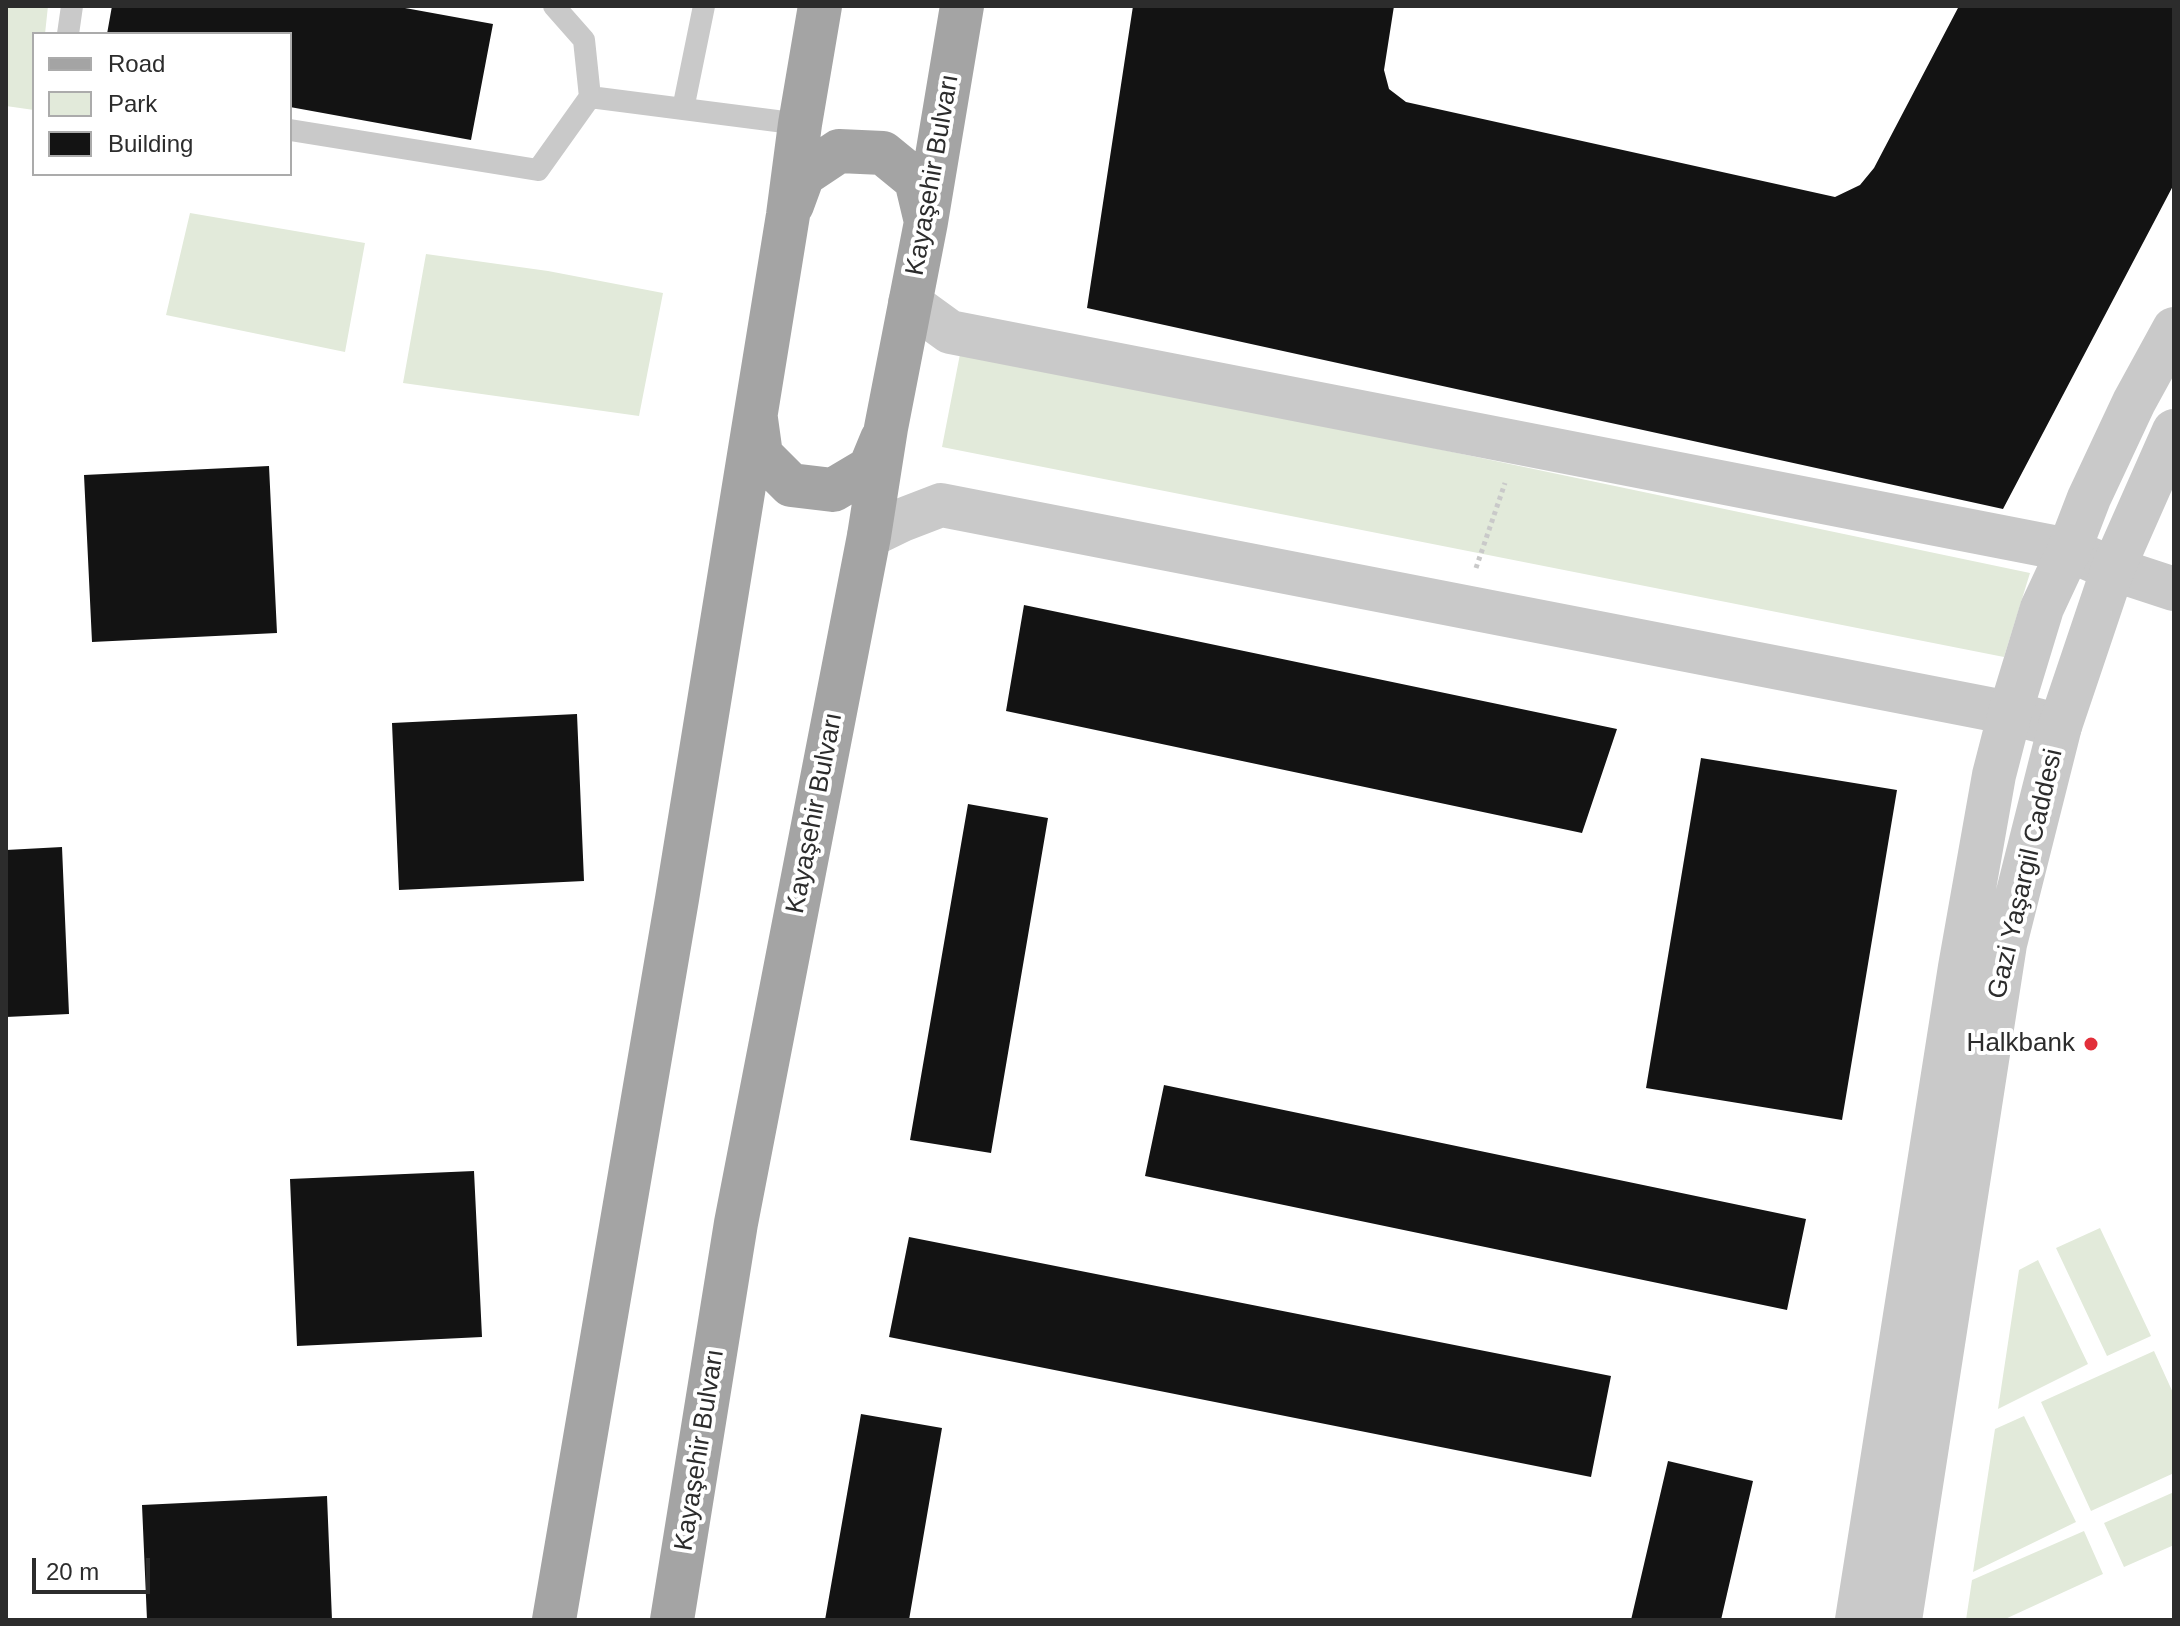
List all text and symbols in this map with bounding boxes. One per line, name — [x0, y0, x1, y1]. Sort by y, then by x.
legend — [32, 32, 292, 176]
text: Road — [108, 50, 165, 77]
street label: Kayaşehir Bulvarı — [900, 72, 966, 278]
text: Park — [108, 90, 157, 117]
text: Building — [108, 130, 193, 157]
street label: Kayaşehir Bulvarı — [780, 710, 850, 916]
street label: Gazi Yaşargil Caddesi — [1982, 746, 2070, 1002]
place label: Halkbank — [1967, 1028, 2075, 1060]
marker: Halkbank — [2082, 1035, 2100, 1053]
street label: Kayaşehir Bulvarı — [669, 1347, 731, 1553]
scale bar — [36, 1542, 154, 1592]
text: 20 m — [46, 1558, 99, 1585]

